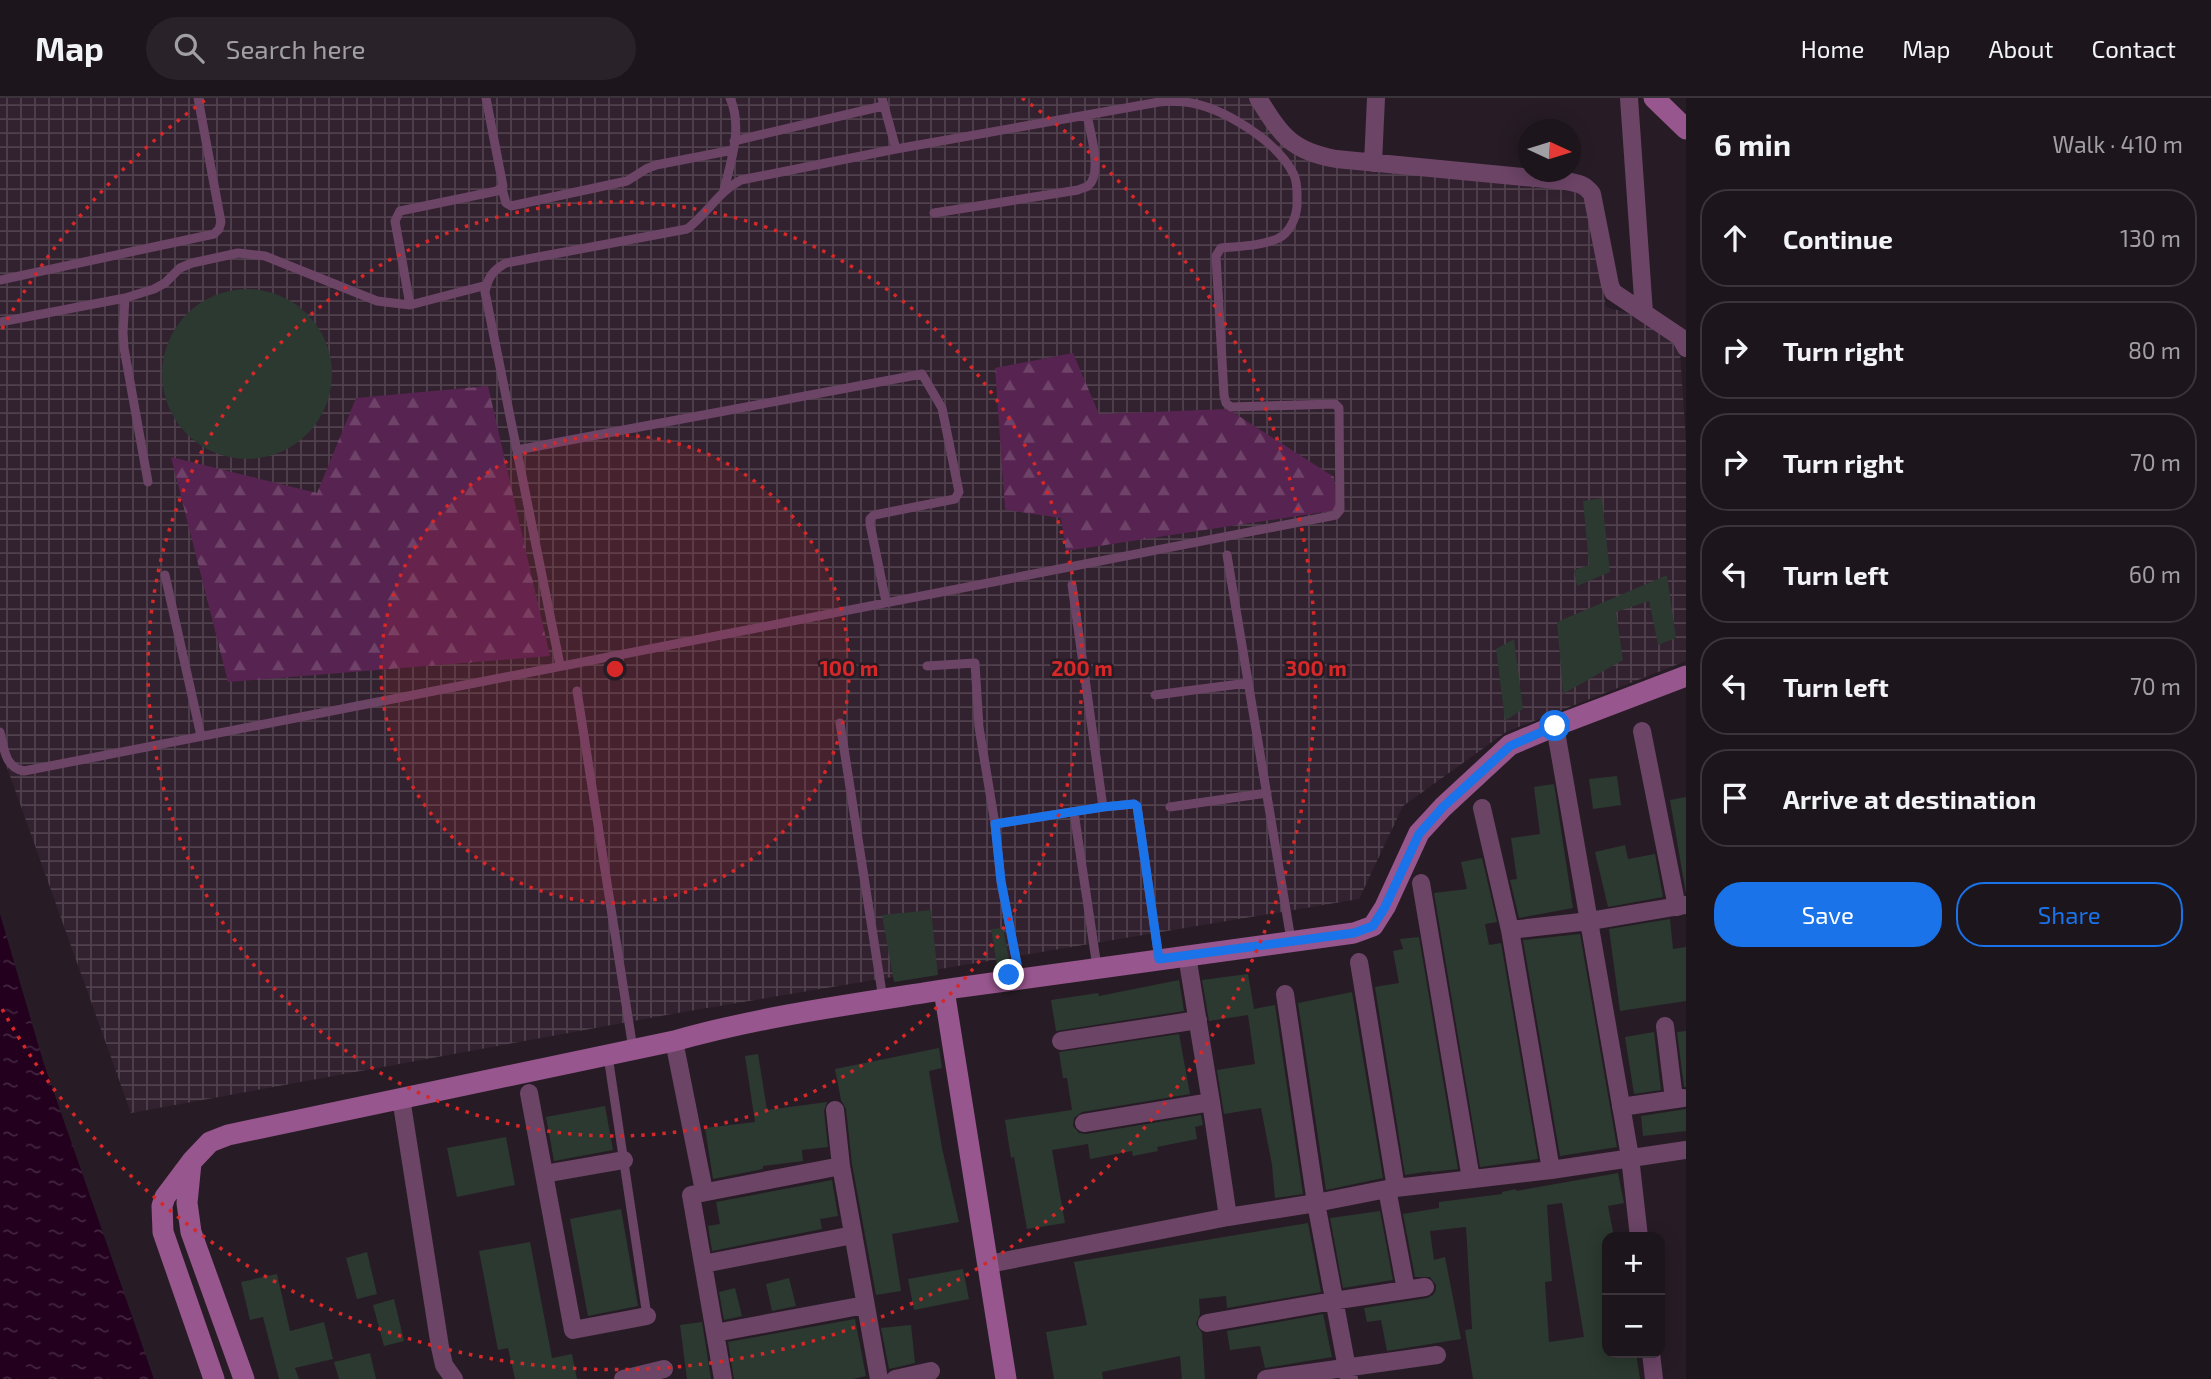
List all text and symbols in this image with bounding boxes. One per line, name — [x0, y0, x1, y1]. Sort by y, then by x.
search box — [146, 17, 636, 80]
text: Map — [35, 28, 104, 68]
icon: search — [170, 29, 208, 67]
text: Search here — [226, 33, 365, 64]
text: Home — [1801, 34, 1864, 63]
text: Map — [1902, 34, 1950, 63]
text: About — [1988, 34, 2054, 63]
text: Contact — [2092, 34, 2176, 63]
north arrow — [1518, 119, 1581, 182]
text: 6 min — [1714, 126, 1791, 162]
text: Walk · 410 m — [2052, 130, 2183, 158]
icon: ahead — [1716, 219, 1754, 257]
text: Continue — [1783, 223, 1893, 254]
text: 130 m — [2120, 224, 2181, 252]
icon: right — [1716, 331, 1754, 369]
text: Turn right — [1783, 335, 1904, 366]
text: 80 m — [2128, 336, 2181, 364]
icon: right — [1716, 443, 1754, 481]
text: Turn right — [1783, 447, 1904, 478]
text: 70 m — [2130, 448, 2181, 476]
icon: left — [1716, 555, 1754, 593]
text: Turn left — [1783, 559, 1889, 590]
text: 60 m — [2129, 560, 2181, 588]
text: 100 m — [820, 655, 878, 680]
text: 200 m — [1051, 655, 1113, 680]
text: 300 m — [1285, 655, 1347, 680]
centre of rings — [603, 657, 627, 681]
icon: left — [1716, 667, 1754, 705]
text: Turn left — [1783, 671, 1889, 702]
text: 70 m — [2130, 672, 2181, 700]
route start — [1539, 710, 1570, 741]
icon: arrive — [1716, 779, 1754, 817]
text: Arrive at destination — [1783, 783, 2036, 814]
button: Save — [1714, 882, 1942, 947]
button: Share — [1956, 882, 2183, 947]
route end — [993, 959, 1024, 990]
map controls — [1602, 1232, 1665, 1358]
button: + — [1602, 1232, 1665, 1295]
button: − — [1602, 1295, 1665, 1358]

